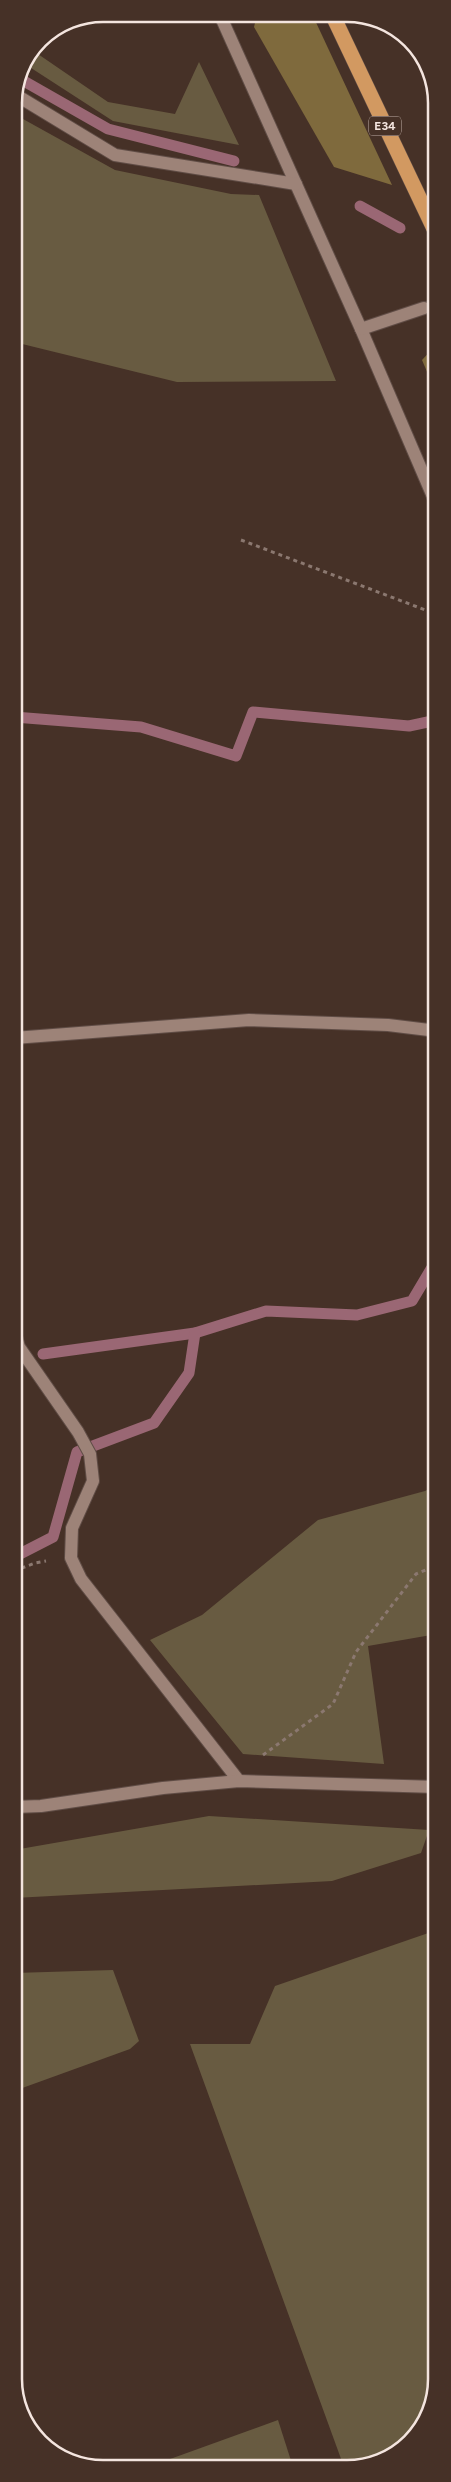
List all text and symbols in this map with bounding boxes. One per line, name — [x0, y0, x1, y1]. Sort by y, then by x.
road number: E34 — [369, 116, 401, 136]

